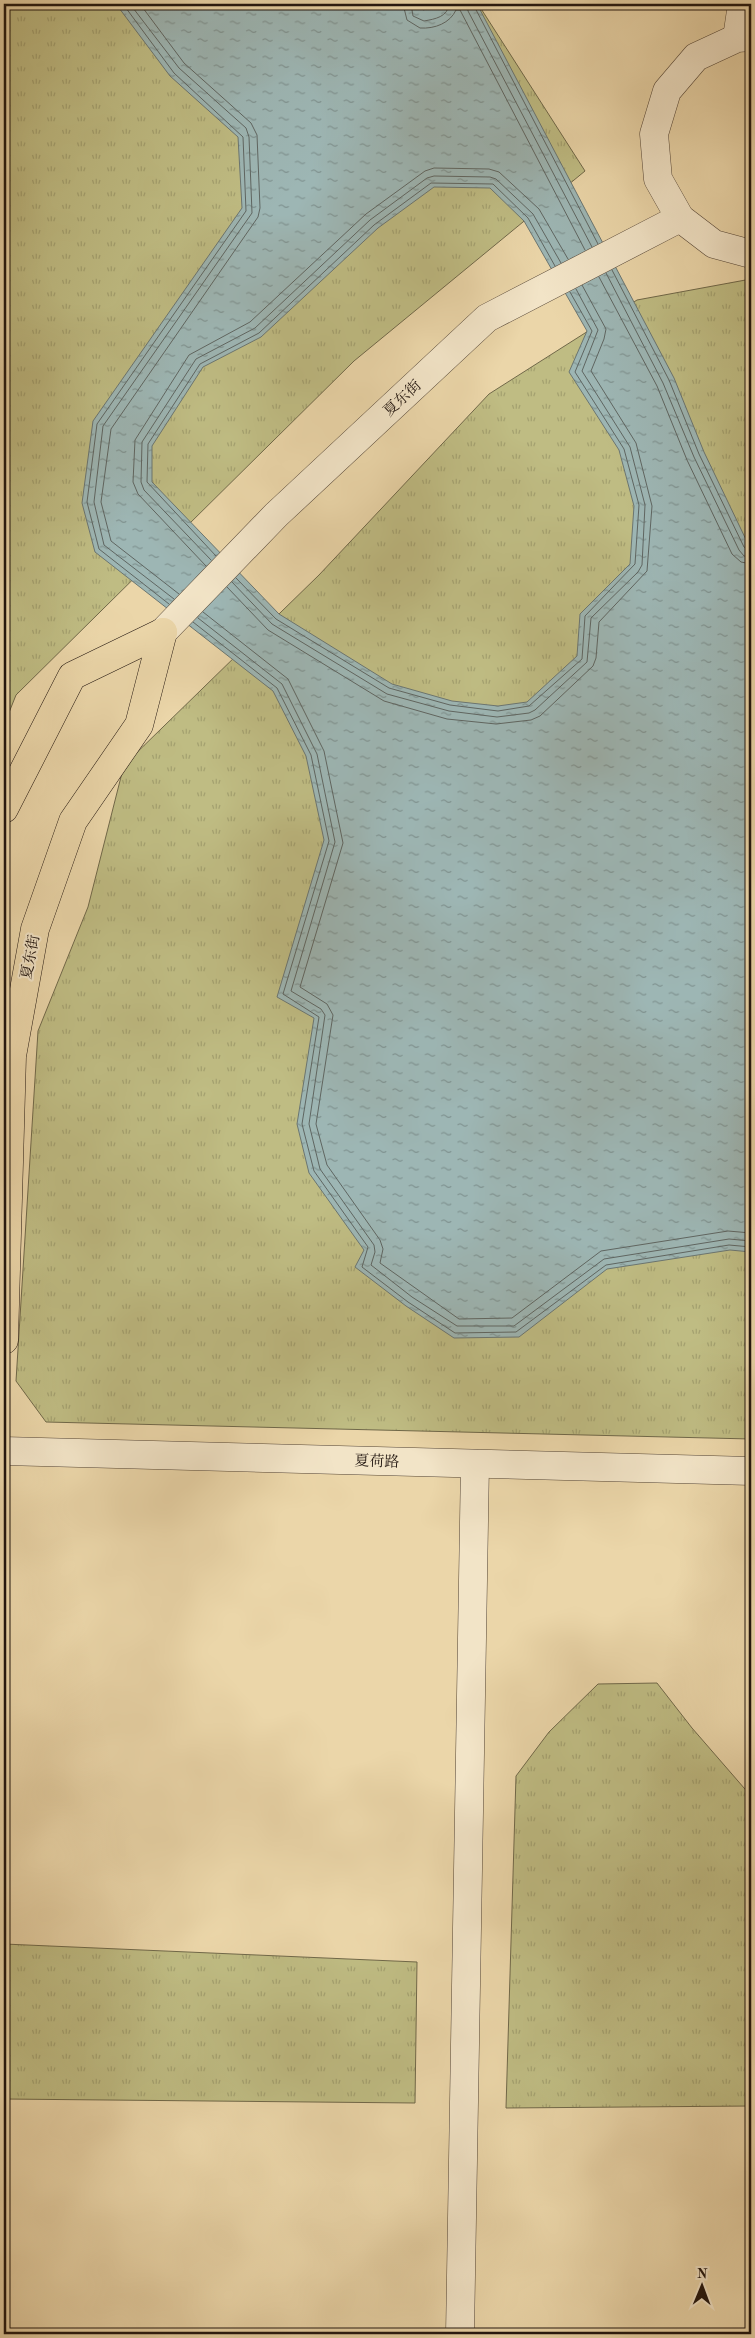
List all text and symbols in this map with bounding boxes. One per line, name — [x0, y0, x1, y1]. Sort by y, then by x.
street label: 夏东街 — [380, 377, 425, 420]
street label: 夏东街 — [18, 933, 43, 981]
street label: 夏荷路 — [354, 1452, 400, 1471]
north arrow — [678, 2260, 728, 2310]
text: N — [697, 2267, 708, 2281]

